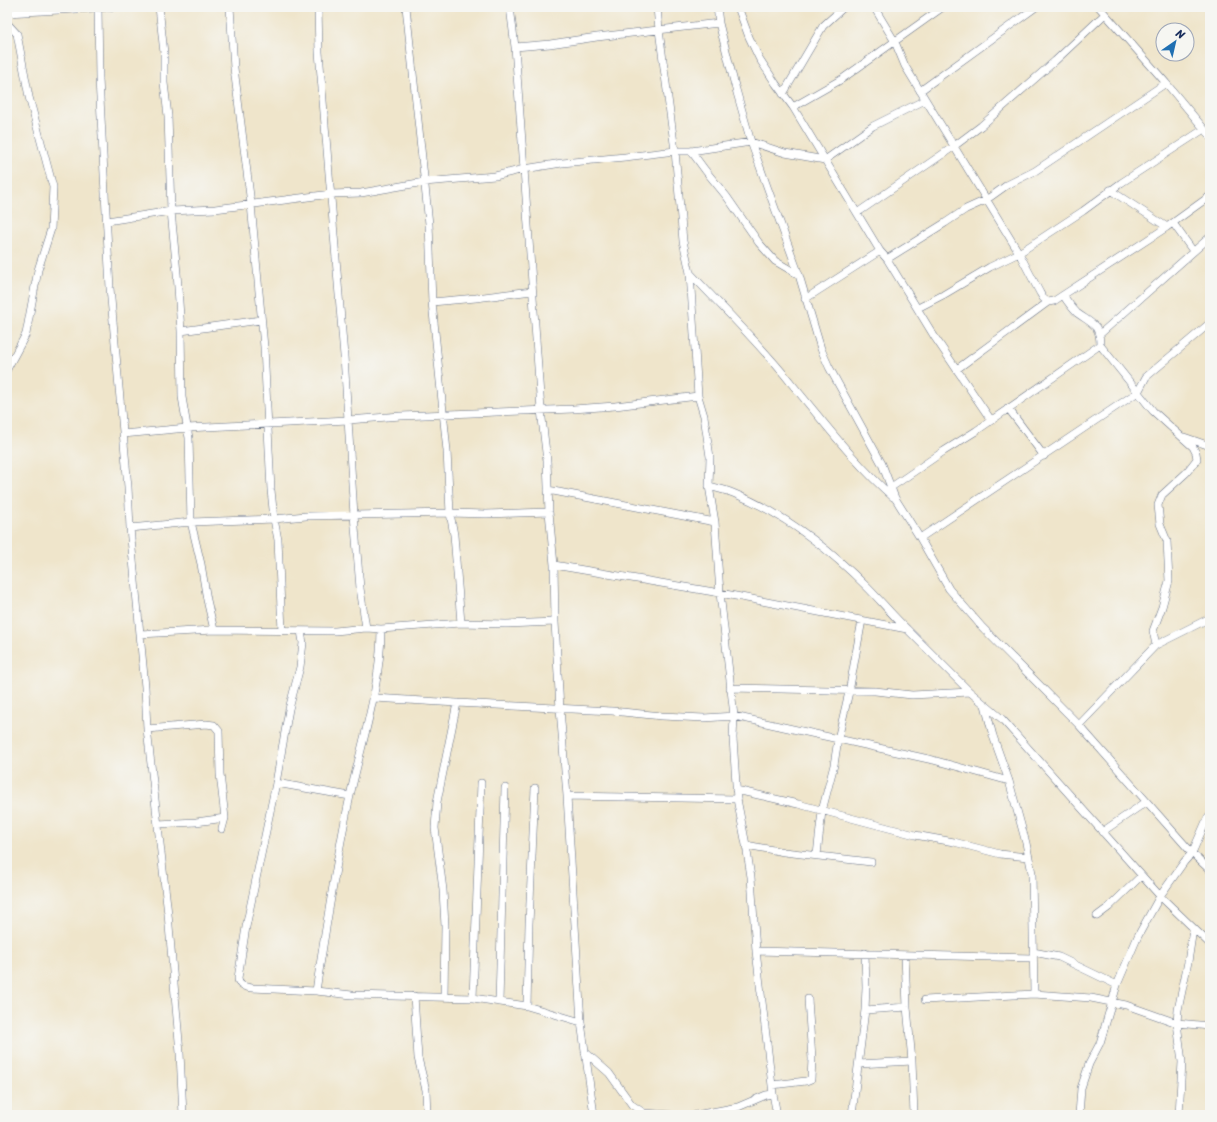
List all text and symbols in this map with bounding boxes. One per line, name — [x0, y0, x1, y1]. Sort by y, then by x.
north arrow — [1155, 22, 1195, 62]
text: N — [1171, 24, 1189, 44]

